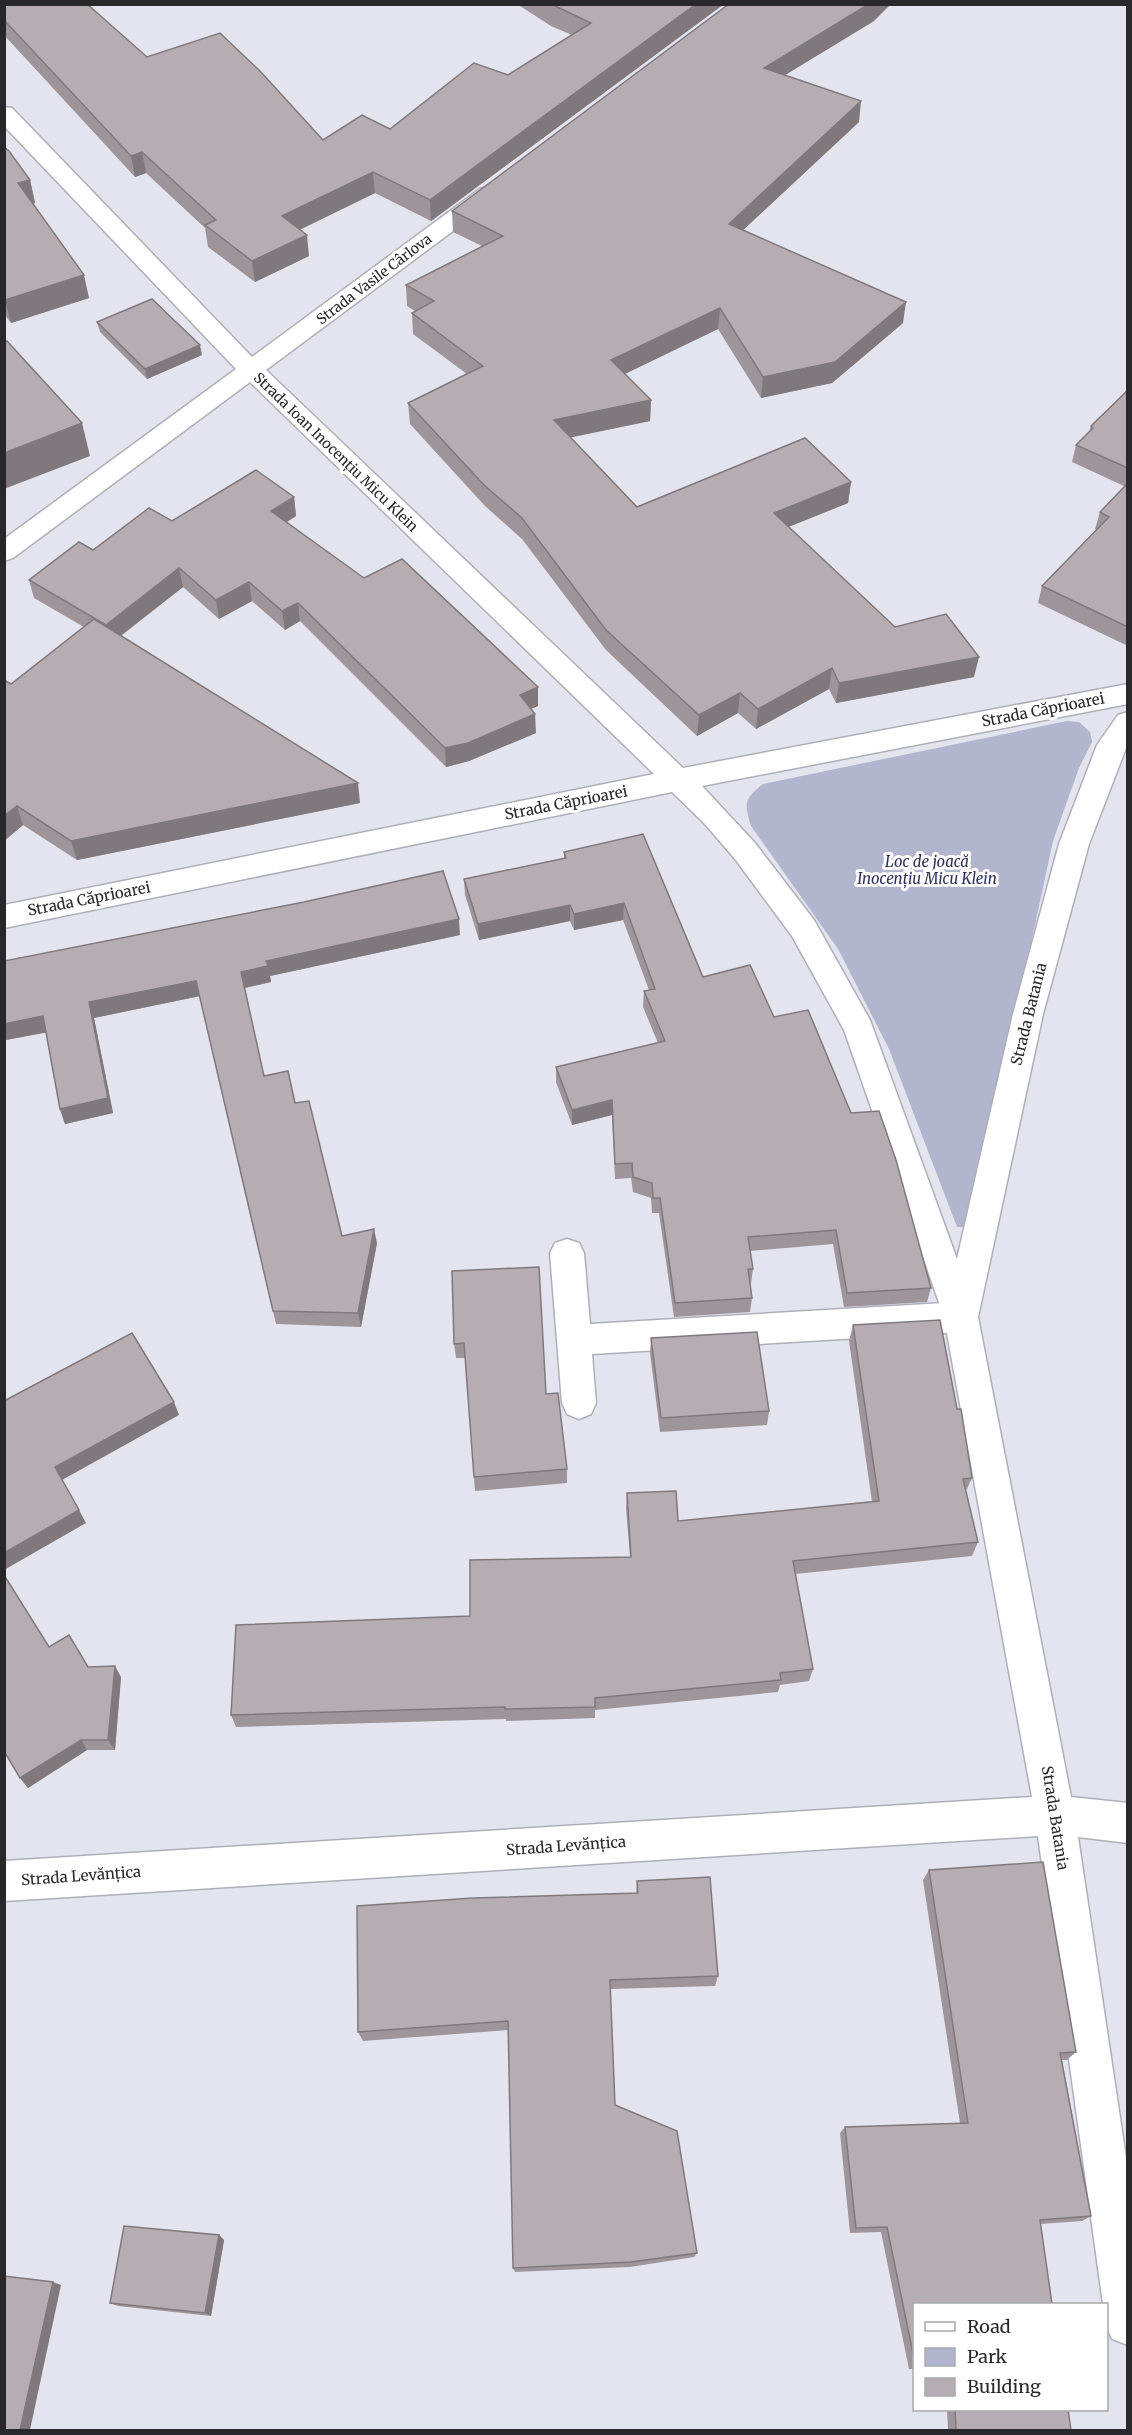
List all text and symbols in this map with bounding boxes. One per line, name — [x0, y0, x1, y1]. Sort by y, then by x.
street label: Strada Vasile Cârlova — [313, 229, 436, 328]
street label: Strada Ioan Inocențiu Micu Klein — [250, 369, 422, 535]
street label: Strada Căprioarei — [980, 688, 1106, 731]
street label: Strada Căprioarei — [503, 781, 629, 824]
park label: Loc de joacă Inocențiu Micu Klein — [857, 852, 997, 889]
street label: Strada Căprioarei — [26, 877, 152, 920]
street label: Strada Batania — [1007, 960, 1050, 1067]
street label: Strada Batania — [1038, 1764, 1073, 1871]
street label: Strada Levănțica — [505, 1832, 627, 1860]
street label: Strada Levănțica — [20, 1862, 142, 1890]
legend — [913, 2303, 1108, 2411]
text: Road — [967, 2315, 1011, 2338]
text: Park — [967, 2345, 1008, 2368]
text: Building — [967, 2375, 1041, 2398]

